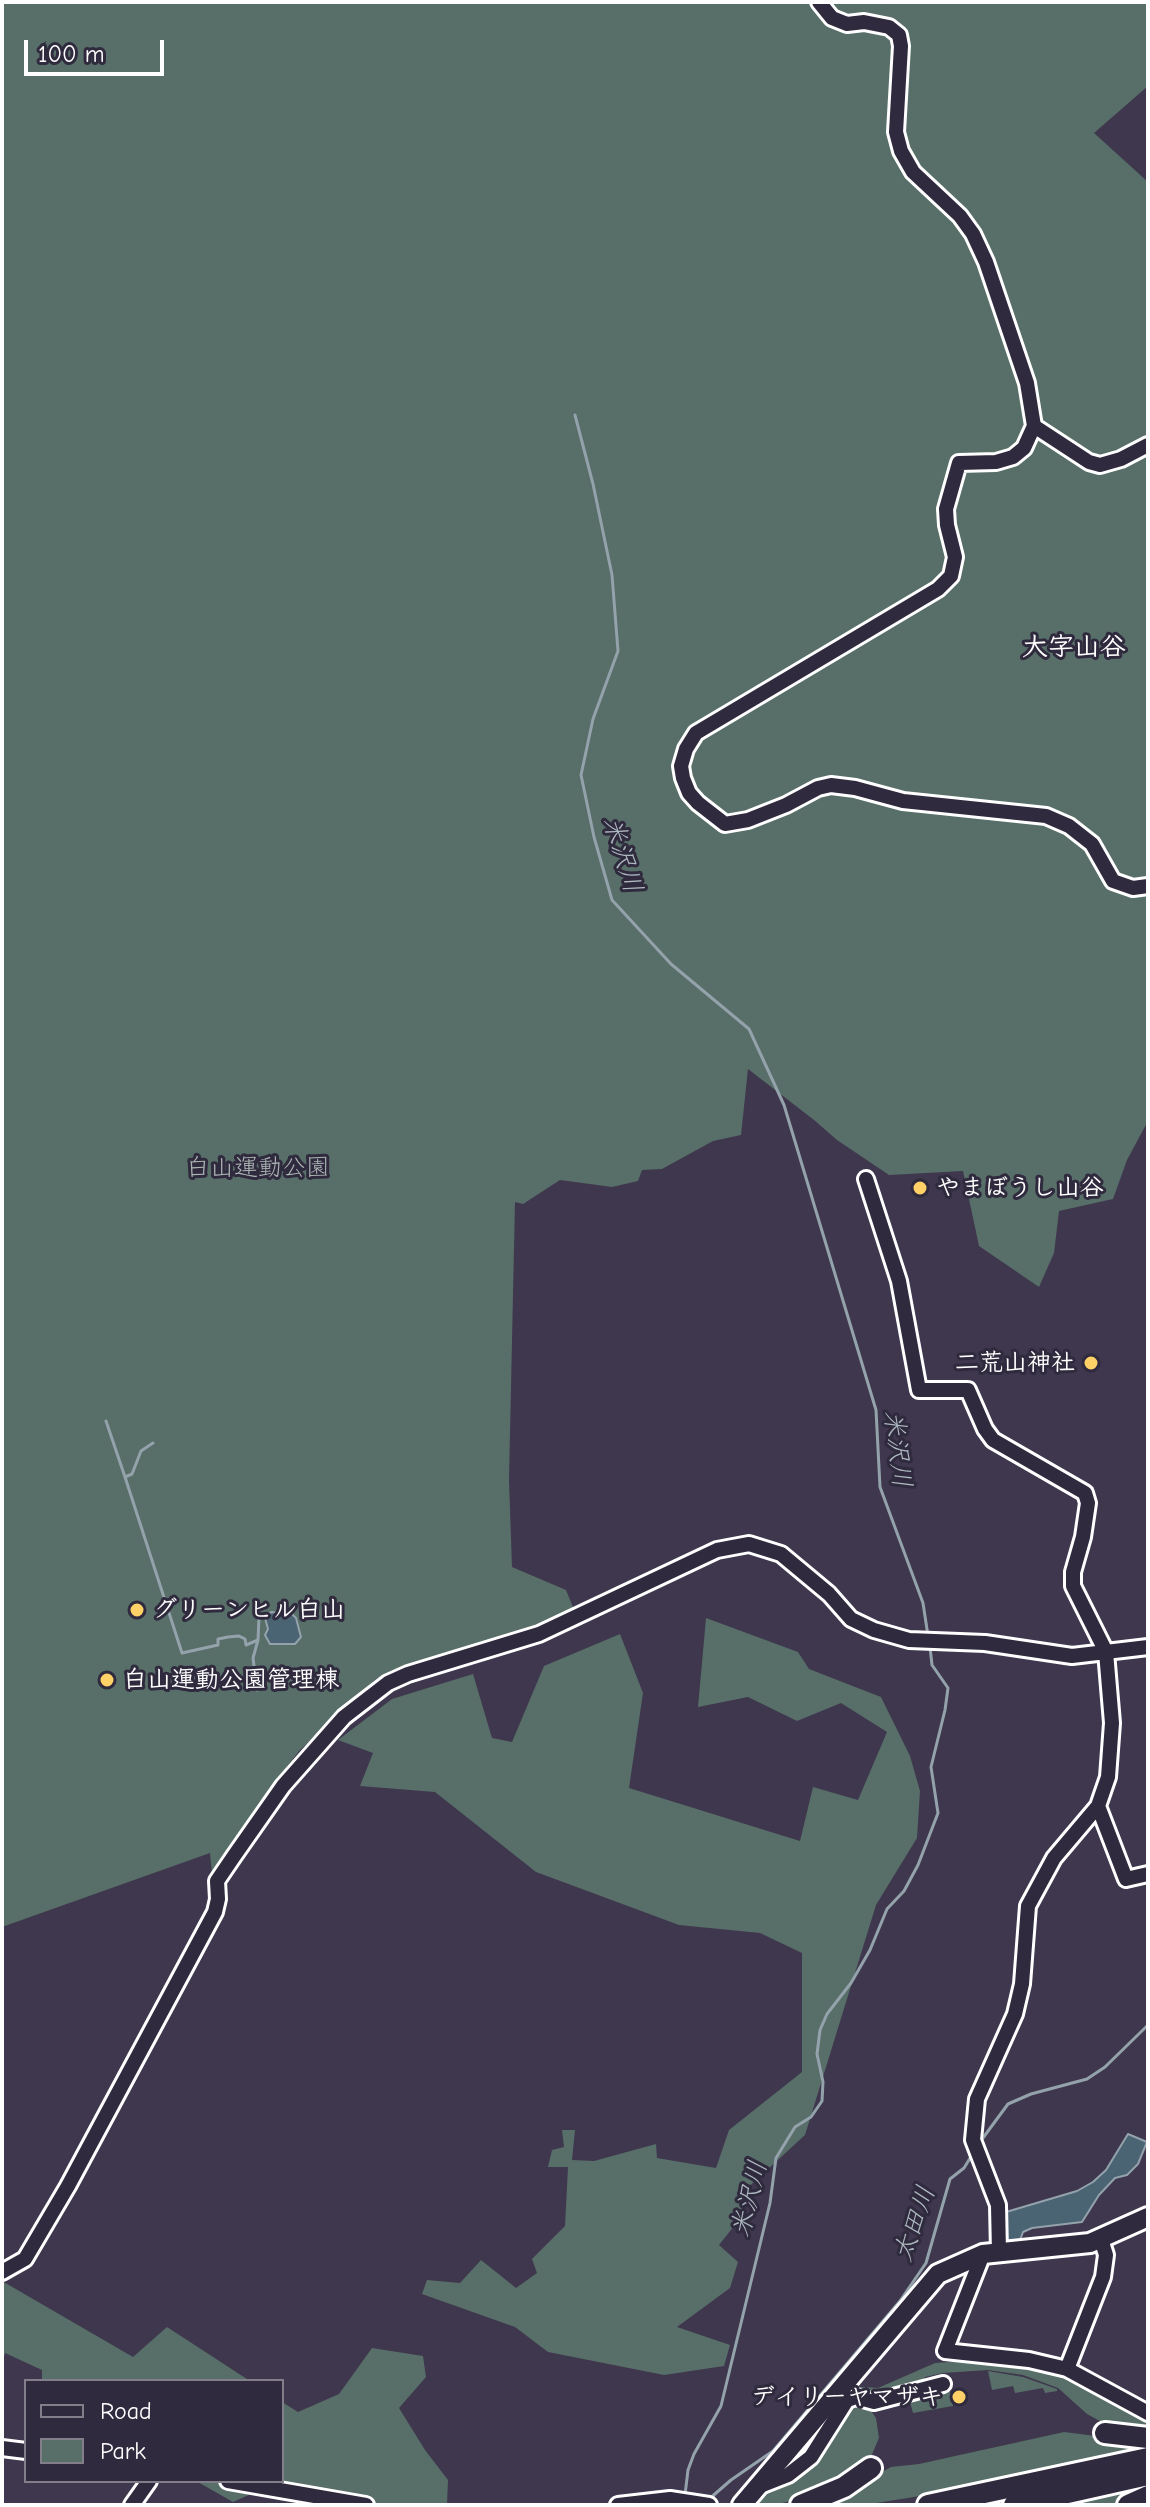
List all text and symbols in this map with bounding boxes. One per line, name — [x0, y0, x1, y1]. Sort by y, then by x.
scale bar — [28, 24, 168, 74]
text: 100 m — [38, 40, 105, 68]
district label: 大字山谷 — [1022, 632, 1126, 664]
water label: 米沢川 — [596, 813, 648, 897]
park label: 白山運動公園 — [186, 1154, 330, 1182]
place label: やまぼうし山谷 — [936, 1174, 1104, 1202]
marker: やまぼうし山谷 — [911, 1179, 929, 1197]
place label: 二荒山神社 — [955, 1349, 1075, 1377]
marker: 二荒山神社 — [1082, 1354, 1100, 1372]
water label: 米沢川 — [877, 1408, 917, 1490]
place label: グリーンヒル白山 — [153, 1596, 345, 1624]
marker: グリーンヒル白山 — [128, 1601, 146, 1619]
place label: 白山運動公園管理棟 — [123, 1666, 339, 1694]
marker: 白山運動公園管理棟 — [98, 1671, 116, 1689]
water label: 米沢川 — [725, 2157, 775, 2241]
water label: 太田川 — [888, 2182, 942, 2266]
legend — [24, 2379, 284, 2483]
place label: デイリーヤマザキ — [751, 2383, 943, 2411]
marker: デイリーヤマザキ — [950, 2388, 968, 2406]
text: Road — [100, 2397, 152, 2425]
text: Park — [100, 2437, 146, 2465]

